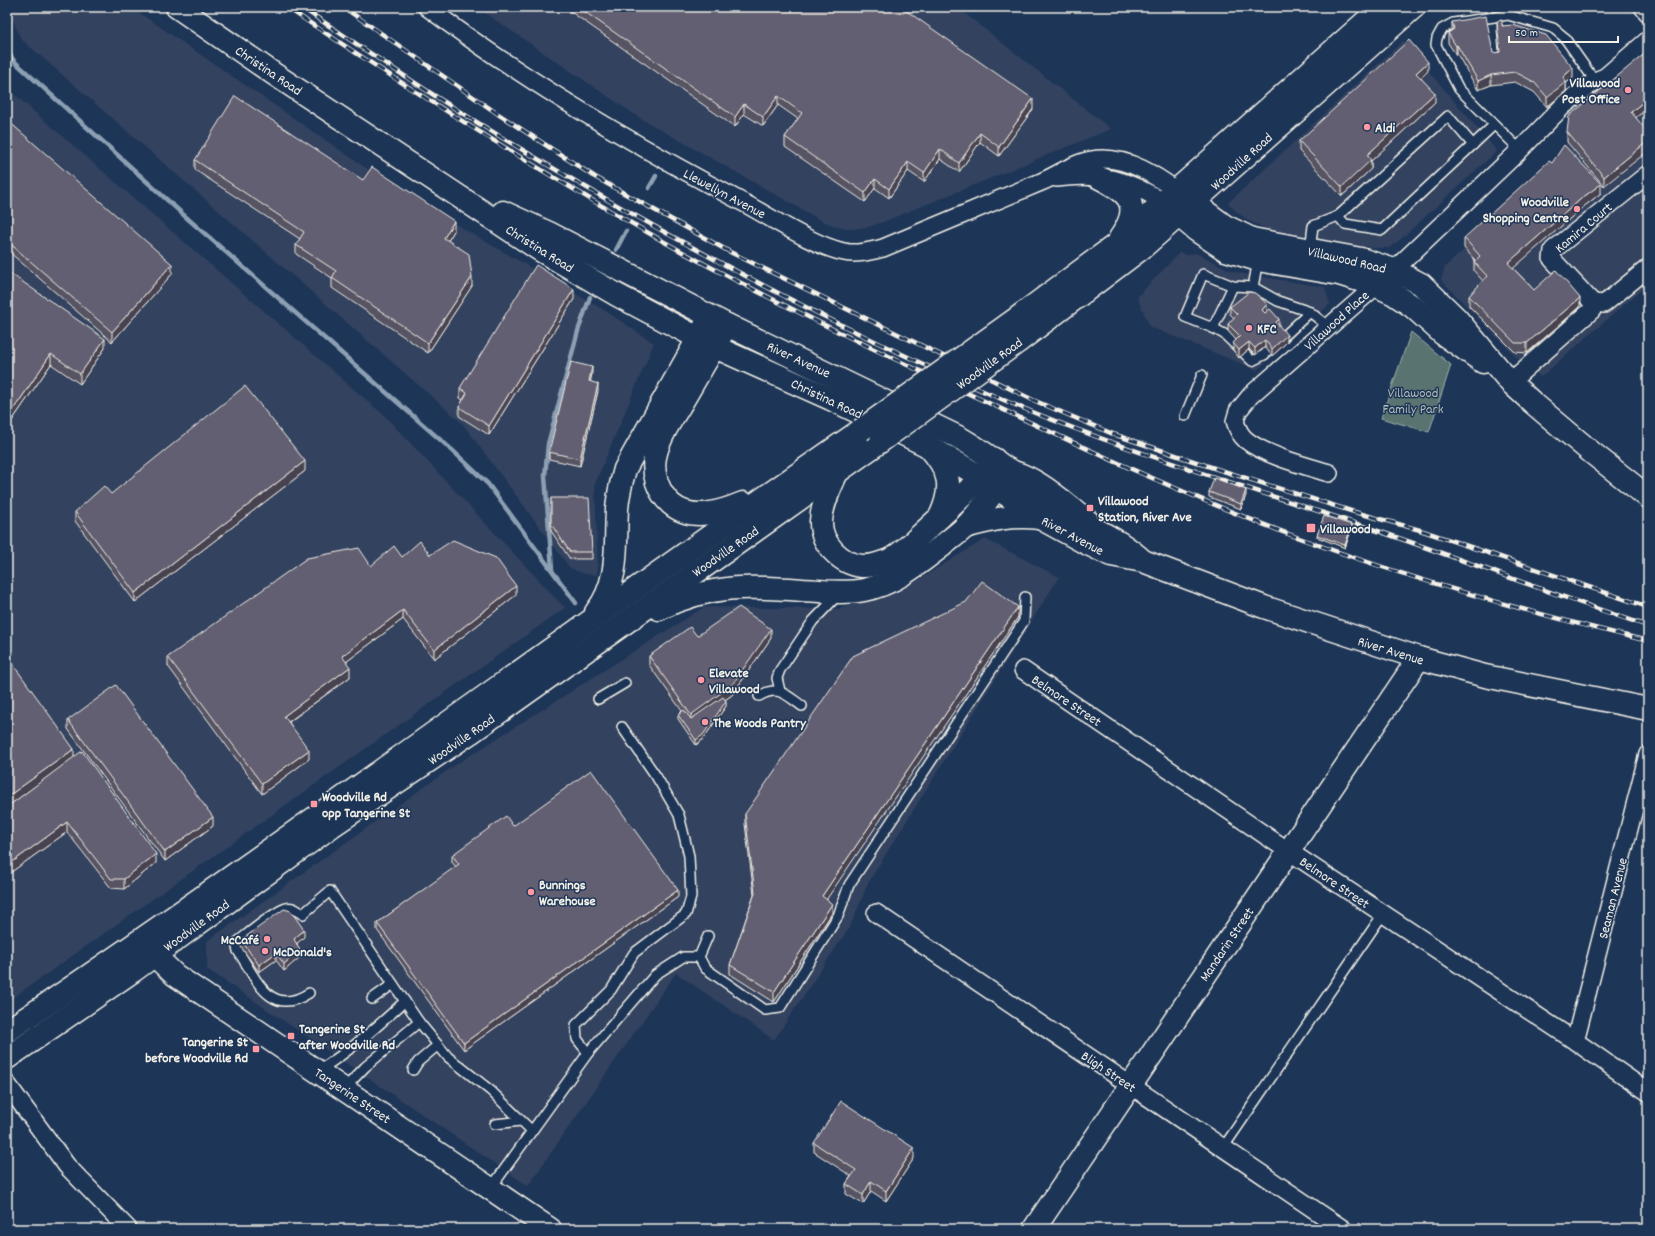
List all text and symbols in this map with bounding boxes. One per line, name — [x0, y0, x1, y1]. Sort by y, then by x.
scale bar — [1509, 18, 1618, 44]
text: 50 m — [1515, 25, 1538, 42]
street label: Christina Road — [230, 42, 305, 102]
place label: Villawood Post Office — [1562, 74, 1620, 110]
marker: Villawood Post Office — [1623, 85, 1633, 95]
place label: Aldi — [1375, 119, 1396, 139]
marker: Aldi — [1362, 122, 1372, 132]
street label: Woodville Road — [1207, 129, 1278, 196]
street label: Llewellyn Avenue — [679, 165, 769, 225]
place label: Woodville Shopping Centre — [1483, 193, 1569, 229]
street label: Kamira Court — [1551, 198, 1617, 259]
marker: Woodville Shopping Centre — [1572, 204, 1582, 214]
street label: Christina Road — [501, 221, 577, 279]
street label: Villawood Road — [1305, 242, 1388, 280]
street label: Villawood Place — [1300, 287, 1374, 356]
place label: KFC — [1257, 320, 1277, 340]
marker: KFC — [1244, 323, 1254, 333]
street label: Woodville Road — [953, 334, 1027, 396]
street label: River Avenue — [763, 337, 833, 384]
street label: Christina Road — [787, 374, 865, 425]
park label: Villawood Family Park — [1382, 384, 1444, 420]
place label: Villawood Station, River Ave — [1098, 492, 1192, 528]
marker: Villawood Station, River Ave — [1085, 503, 1095, 513]
street label: River Avenue — [1037, 512, 1107, 562]
place label: Villawood — [1320, 520, 1371, 540]
street label: Woodville Road — [689, 522, 764, 583]
marker: Villawood — [1305, 522, 1317, 534]
street label: River Avenue — [1355, 632, 1426, 671]
place label: Elevate Villawood — [709, 664, 760, 700]
street label: Belmore Street — [1027, 671, 1105, 732]
marker: Elevate Villawood — [696, 675, 706, 685]
street label: Woodville Road — [425, 710, 500, 771]
place label: The Woods Pantry — [713, 714, 807, 734]
marker: The Woods Pantry — [700, 717, 710, 727]
place label: Woodville Rd opp Tangerine St — [322, 788, 411, 824]
marker: Woodville Rd opp Tangerine St — [309, 799, 319, 809]
street label: Belmore Street — [1295, 853, 1373, 914]
street label: Seaman Avenue — [1594, 856, 1634, 941]
place label: Bunnings Warehouse — [539, 876, 596, 912]
marker: Bunnings Warehouse — [526, 887, 536, 897]
street label: Woodville Road — [160, 896, 234, 958]
street label: Mandarin Street — [1195, 904, 1260, 986]
place label: McCafé — [221, 931, 259, 951]
marker: McCafé — [262, 934, 272, 944]
place label: McDonald's — [273, 943, 332, 963]
marker: McDonald's — [260, 946, 270, 956]
place label: Tangerine St after Woodville Rd — [299, 1020, 396, 1056]
marker: Tangerine St after Woodville Rd — [286, 1031, 296, 1041]
place label: Tangerine St before Woodville Rd — [145, 1033, 249, 1069]
marker: Tangerine St before Woodville Rd — [251, 1044, 261, 1054]
street label: Bligh Street — [1076, 1047, 1139, 1098]
street label: Tangerine Street — [310, 1064, 394, 1130]

